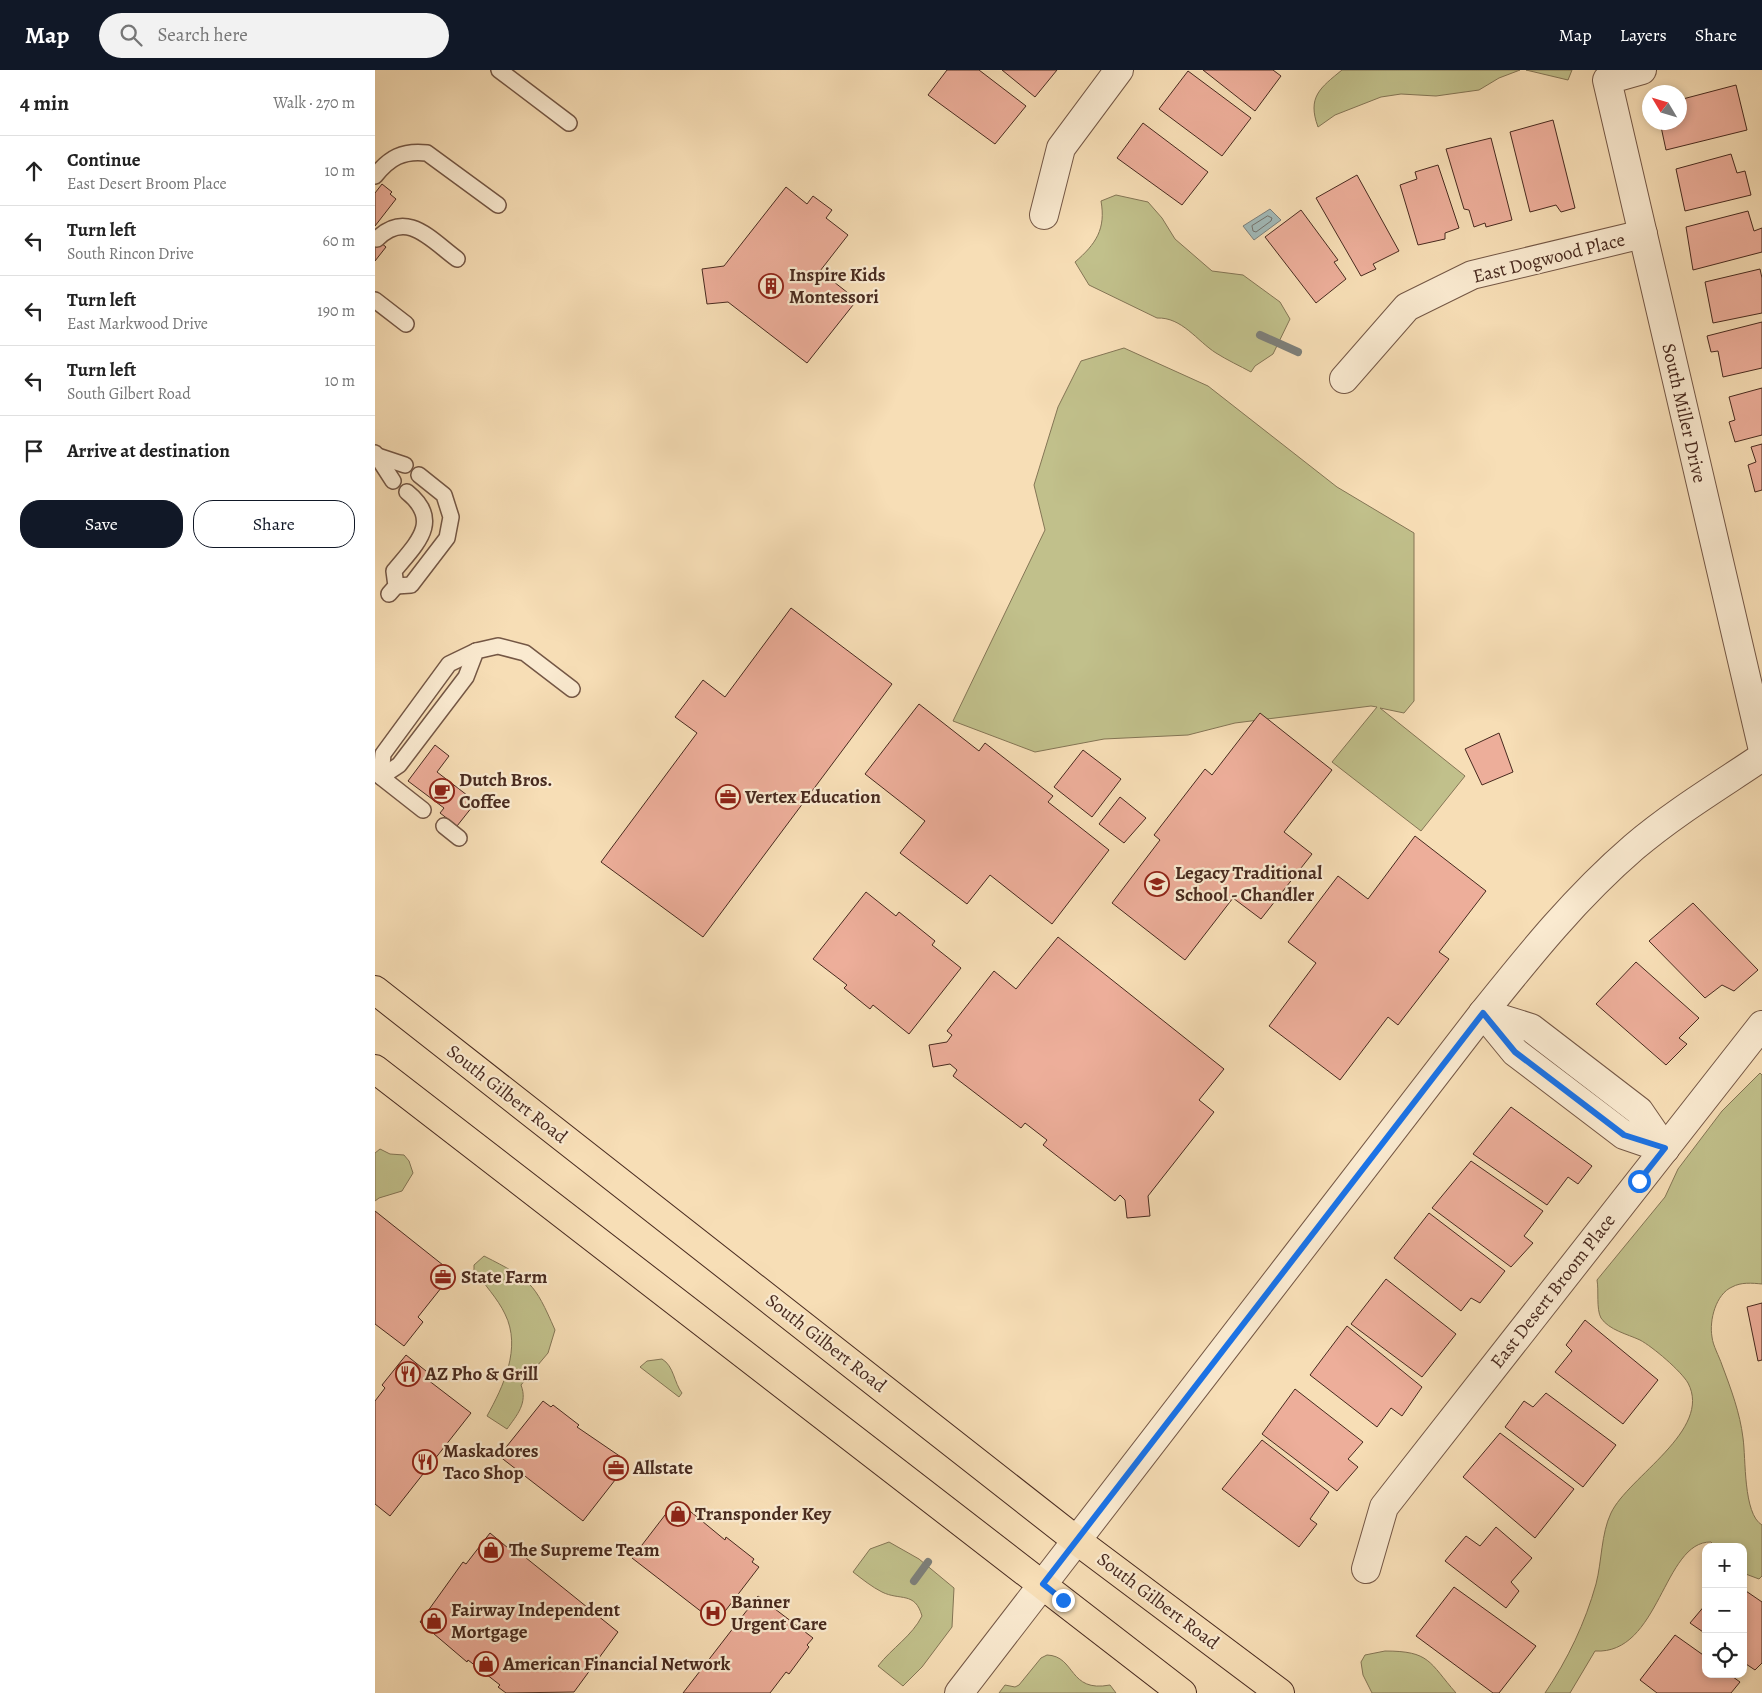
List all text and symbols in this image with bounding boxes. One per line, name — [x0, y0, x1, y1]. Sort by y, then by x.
search box — [99, 13, 449, 58]
text: Map — [25, 19, 69, 51]
icon: search — [117, 21, 145, 49]
text: Search here — [157, 22, 248, 48]
text: Map — [1559, 23, 1592, 47]
text: Layers — [1620, 23, 1667, 47]
text: Share — [1695, 23, 1737, 47]
north arrow — [1642, 85, 1687, 130]
text: 4 min — [20, 89, 69, 117]
text: Walk · 270 m — [273, 92, 355, 114]
text: Continue — [67, 147, 141, 173]
icon: ahead — [20, 157, 48, 185]
text: 10 m — [325, 160, 355, 182]
text: East Desert Broom Place — [67, 173, 227, 195]
text: Turn left — [67, 217, 136, 243]
icon: left — [20, 227, 48, 255]
street label: East Dogwood Place — [1470, 227, 1628, 289]
text: 60 m — [323, 230, 355, 252]
text: South Rincon Drive — [67, 243, 194, 265]
place label: Inspire Kids Montessori — [789, 262, 886, 310]
building icon: Inspire Kids Montessori — [758, 273, 784, 299]
text: Turn left — [67, 287, 136, 313]
icon: left — [20, 297, 48, 325]
text: 190 m — [317, 300, 355, 322]
text: East Markwood Drive — [67, 313, 208, 335]
street label: South Miller Drive — [1655, 341, 1713, 485]
text: Turn left — [67, 357, 136, 383]
icon: left — [20, 367, 48, 395]
text: 10 m — [325, 370, 355, 392]
text: South Gilbert Road — [67, 383, 191, 405]
icon: arrive — [20, 437, 48, 465]
text: Arrive at destination — [67, 438, 230, 464]
button: Save — [20, 500, 183, 548]
button: Share — [193, 500, 355, 548]
place label: Dutch Bros. Coffee — [459, 767, 552, 815]
cafe icon: Dutch Bros. Coffee — [429, 778, 455, 804]
office icon: Vertex Education — [715, 784, 741, 810]
place label: Vertex Education — [744, 784, 881, 810]
place label: Legacy Traditional School - Chandler — [1175, 860, 1322, 908]
school or university icon: Legacy Traditional School - Chandler — [1144, 871, 1170, 897]
street label: South Gilbert Road — [441, 1039, 574, 1150]
route start — [1628, 1170, 1651, 1193]
street label: East Desert Broom Place — [1484, 1208, 1622, 1374]
office icon: State Farm — [430, 1264, 456, 1290]
place label: State Farm — [461, 1264, 547, 1290]
street label: South Gilbert Road — [760, 1288, 893, 1399]
restaurant icon: AZ Pho & Grill — [395, 1361, 421, 1387]
place label: AZ Pho & Grill — [424, 1361, 538, 1387]
place label: Maskadores Taco Shop — [443, 1438, 539, 1486]
restaurant icon: Maskadores Taco Shop — [412, 1449, 438, 1475]
office icon: Allstate — [603, 1455, 629, 1481]
place label: Allstate — [632, 1455, 693, 1481]
shop icon: Transponder Key — [665, 1501, 691, 1527]
place label: Transponder Key — [695, 1501, 832, 1527]
shop icon: The Supreme Team — [478, 1537, 504, 1563]
place label: The Supreme Team — [509, 1537, 660, 1563]
map controls — [1702, 1543, 1747, 1678]
button: + — [1702, 1543, 1747, 1588]
street label: South Gilbert Road — [1092, 1546, 1225, 1656]
button: − — [1702, 1588, 1747, 1633]
place label: Banner Urgent Care — [731, 1589, 827, 1637]
route end — [1052, 1589, 1075, 1612]
place label: Fairway Independent Mortgage — [451, 1597, 621, 1645]
hospital icon: Banner Urgent Care — [700, 1600, 726, 1626]
shop icon: Fairway Independent Mortgage — [421, 1608, 447, 1634]
button: locate — [1702, 1633, 1747, 1678]
shop icon: American Financial Network — [473, 1651, 499, 1677]
place label: American Financial Network — [502, 1651, 730, 1677]

